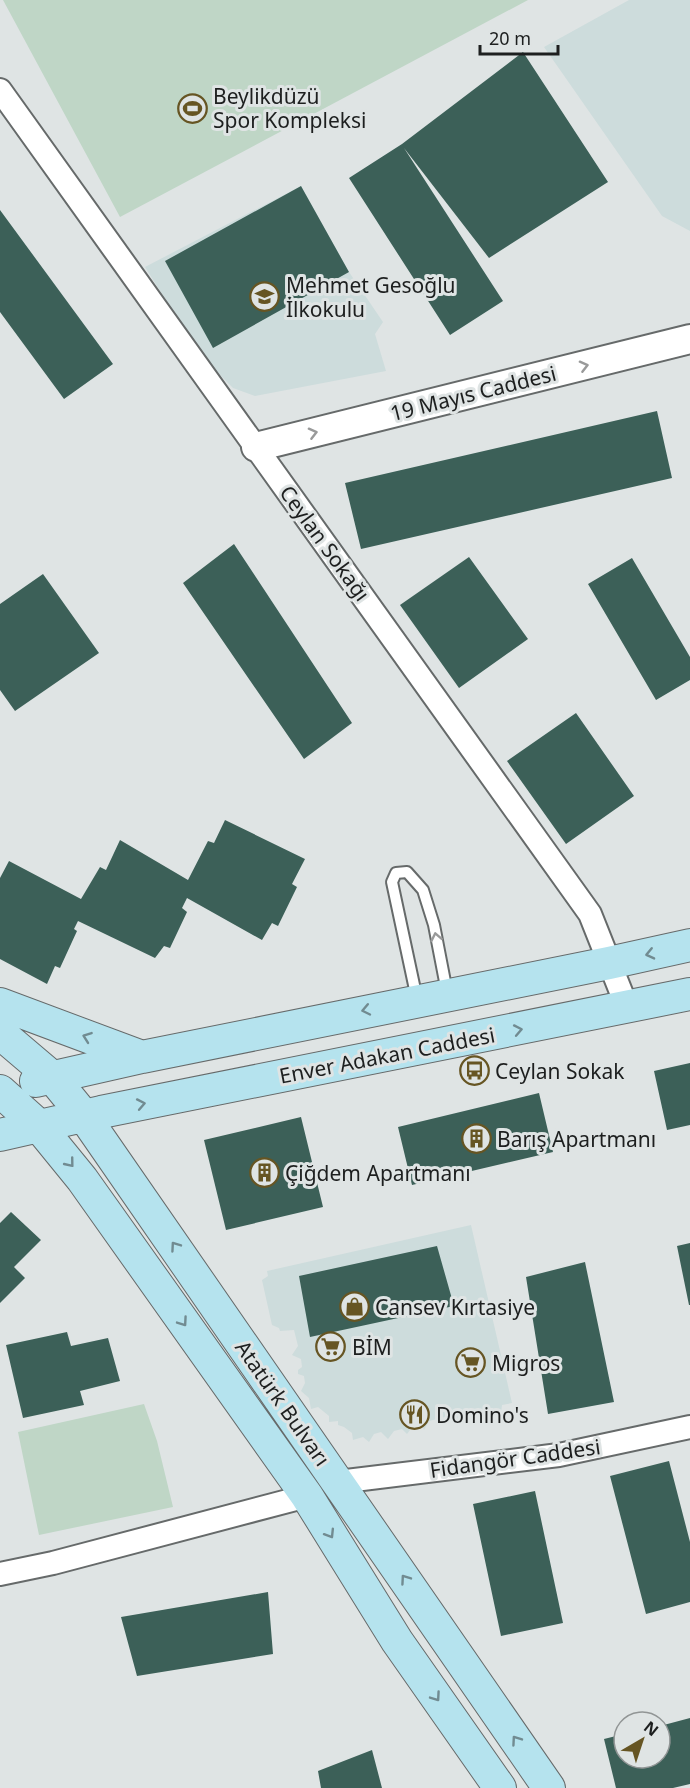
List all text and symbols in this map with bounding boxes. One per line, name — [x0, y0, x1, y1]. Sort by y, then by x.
scale bar — [480, 18, 558, 56]
text: 20 m — [489, 26, 531, 50]
place label: Beylikdüzü Spor Kompleksi — [213, 82, 367, 134]
sports icon: Beylikdüzü Spor Kompleksi — [176, 92, 208, 124]
place label: Mehmet Gesoğlu İlkokulu — [286, 271, 456, 323]
school or university icon: Mehmet Gesoğlu İlkokulu — [249, 281, 281, 313]
street label: 19 Mayıs Caddesi — [387, 359, 559, 427]
one-way arrow — [579, 360, 589, 373]
one-way arrow — [308, 427, 318, 440]
street label: Ceylan Sokağı — [274, 480, 376, 606]
one-way arrow — [430, 932, 443, 942]
one-way arrow — [645, 946, 655, 959]
one-way arrow — [362, 1003, 372, 1016]
street label: Enver Adakan Caddesi — [277, 1020, 497, 1090]
one-way arrow — [512, 1024, 522, 1037]
one-way arrow — [82, 1032, 93, 1045]
bus stop icon: Ceylan Sokak — [458, 1055, 490, 1087]
place label: Ceylan Sokak — [495, 1057, 625, 1085]
one-way arrow — [136, 1098, 146, 1111]
building icon: Barış Apartmanı — [460, 1123, 492, 1155]
place label: Barış Apartmanı — [497, 1125, 656, 1153]
one-way arrow — [62, 1156, 73, 1167]
building icon: Çiğdem Apartmanı — [248, 1157, 280, 1189]
place label: Çiğdem Apartmanı — [285, 1159, 471, 1187]
one-way arrow — [171, 1242, 182, 1253]
shop icon: Cansev Kırtasiye — [338, 1291, 370, 1323]
place label: Cansev Kırtasiye — [375, 1293, 535, 1321]
one-way arrow — [176, 1315, 187, 1326]
supermarket icon: BİM — [315, 1331, 347, 1363]
place label: BİM — [352, 1333, 392, 1361]
street label: Atatürk Bulvarı — [229, 1335, 337, 1471]
supermarket icon: Migros — [455, 1347, 487, 1379]
place label: Migros — [492, 1349, 560, 1377]
restaurant icon: Domino's — [399, 1399, 431, 1431]
place label: Domino's — [436, 1401, 529, 1429]
street label: Fidangör Caddesi — [428, 1432, 602, 1484]
one-way arrow — [323, 1527, 334, 1538]
one-way arrow — [401, 1575, 412, 1586]
one-way arrow — [429, 1690, 440, 1701]
north arrow — [612, 1710, 672, 1770]
text: N — [639, 1716, 663, 1741]
one-way arrow — [512, 1735, 523, 1746]

